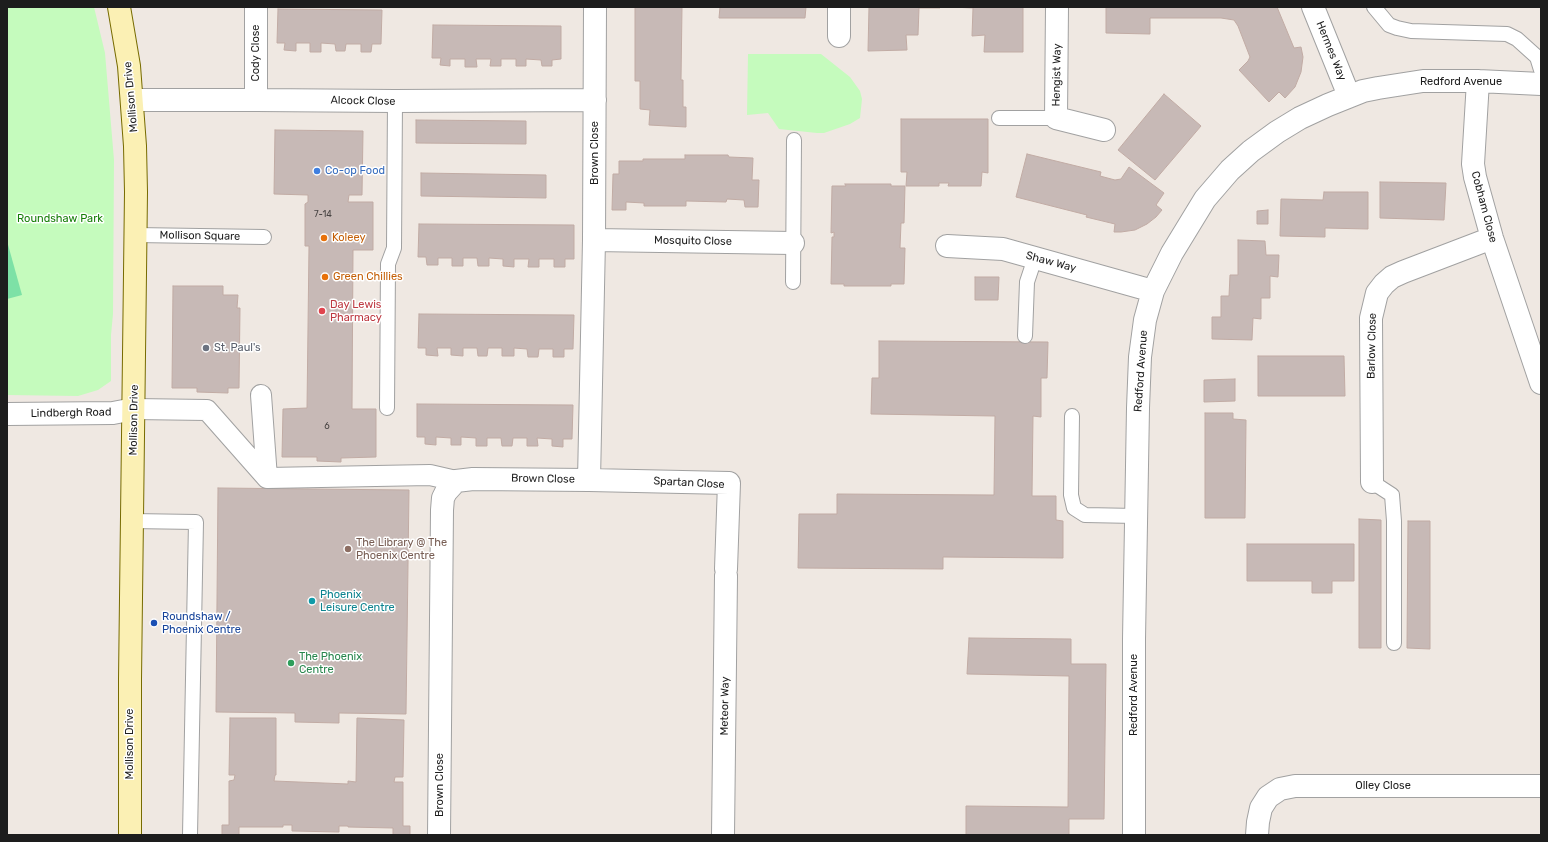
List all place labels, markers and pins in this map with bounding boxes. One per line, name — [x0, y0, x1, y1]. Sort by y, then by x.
place label: Co-op Food — [325, 164, 385, 178]
marker: Co-op Food — [312, 166, 322, 176]
place label: Koleey — [332, 231, 365, 245]
marker: Koleey — [319, 233, 329, 243]
place label: Green Chillies — [333, 270, 403, 284]
marker: Green Chillies — [320, 272, 330, 282]
place label: Day Lewis Pharmacy — [330, 298, 382, 324]
marker: Day Lewis Pharmacy — [317, 306, 327, 316]
place label: St. Paul's — [214, 341, 261, 355]
marker: St. Paul's — [201, 343, 211, 353]
place label: The Library @ The Phoenix Centre — [356, 536, 447, 562]
marker: The Library @ The Phoenix Centre — [343, 544, 353, 554]
place label: Phoenix Leisure Centre — [320, 588, 395, 614]
marker: Phoenix Leisure Centre — [307, 596, 317, 606]
place label: Roundshaw / Phoenix Centre — [162, 610, 241, 636]
marker: Roundshaw / Phoenix Centre — [149, 618, 159, 628]
place label: The Phoenix Centre — [299, 650, 362, 676]
marker: The Phoenix Centre — [286, 658, 296, 668]

